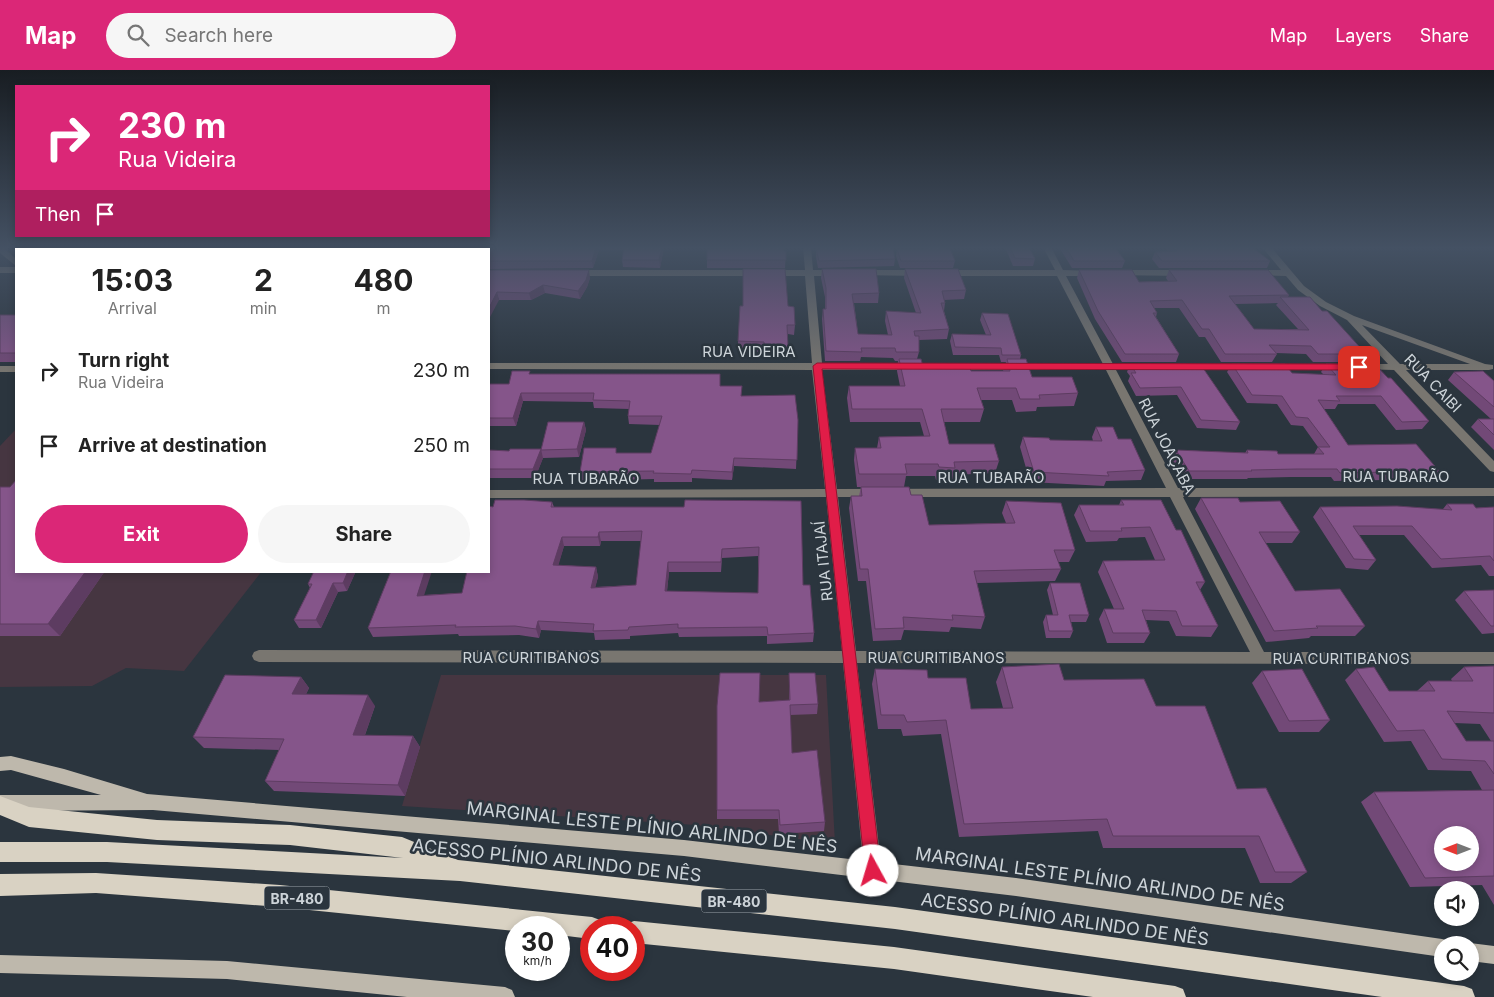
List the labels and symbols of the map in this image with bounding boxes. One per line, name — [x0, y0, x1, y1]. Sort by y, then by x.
street label: RUA VIDEIRA — [702, 342, 796, 361]
pin — [1338, 346, 1380, 388]
street label: RUA CAIBI — [1400, 350, 1466, 416]
street label: RUA JOAÇABA — [1135, 395, 1199, 497]
street label: RUA TUBARÃO — [1342, 467, 1450, 486]
street label: RUA TUBARÃO — [937, 468, 1045, 487]
street label: RUA TUBARÃO — [532, 469, 640, 488]
street label: RUA ITAJAÍ — [809, 520, 837, 602]
street label: RUA CURITIBANOS — [462, 648, 600, 667]
street label: RUA CURITIBANOS — [867, 648, 1005, 667]
street label: RUA CURITIBANOS — [1272, 649, 1410, 668]
street label: MARGINAL LESTE PLÍNIO ARLINDO DE NÊS — [466, 796, 839, 857]
north arrow — [1434, 826, 1479, 871]
street label: ACESSO PLÍNIO ARLINDO DE NÊS — [411, 833, 703, 886]
street label: MARGINAL LESTE PLÍNIO ARLINDO DE NÊS — [914, 842, 1286, 915]
position arrow — [846, 844, 898, 896]
road number: BR-480 — [264, 886, 330, 910]
street label: ACESSO PLÍNIO ARLINDO DE NÊS — [920, 887, 1210, 950]
road number: BR-480 — [702, 889, 766, 912]
speed limit sign: 40 — [580, 916, 645, 981]

